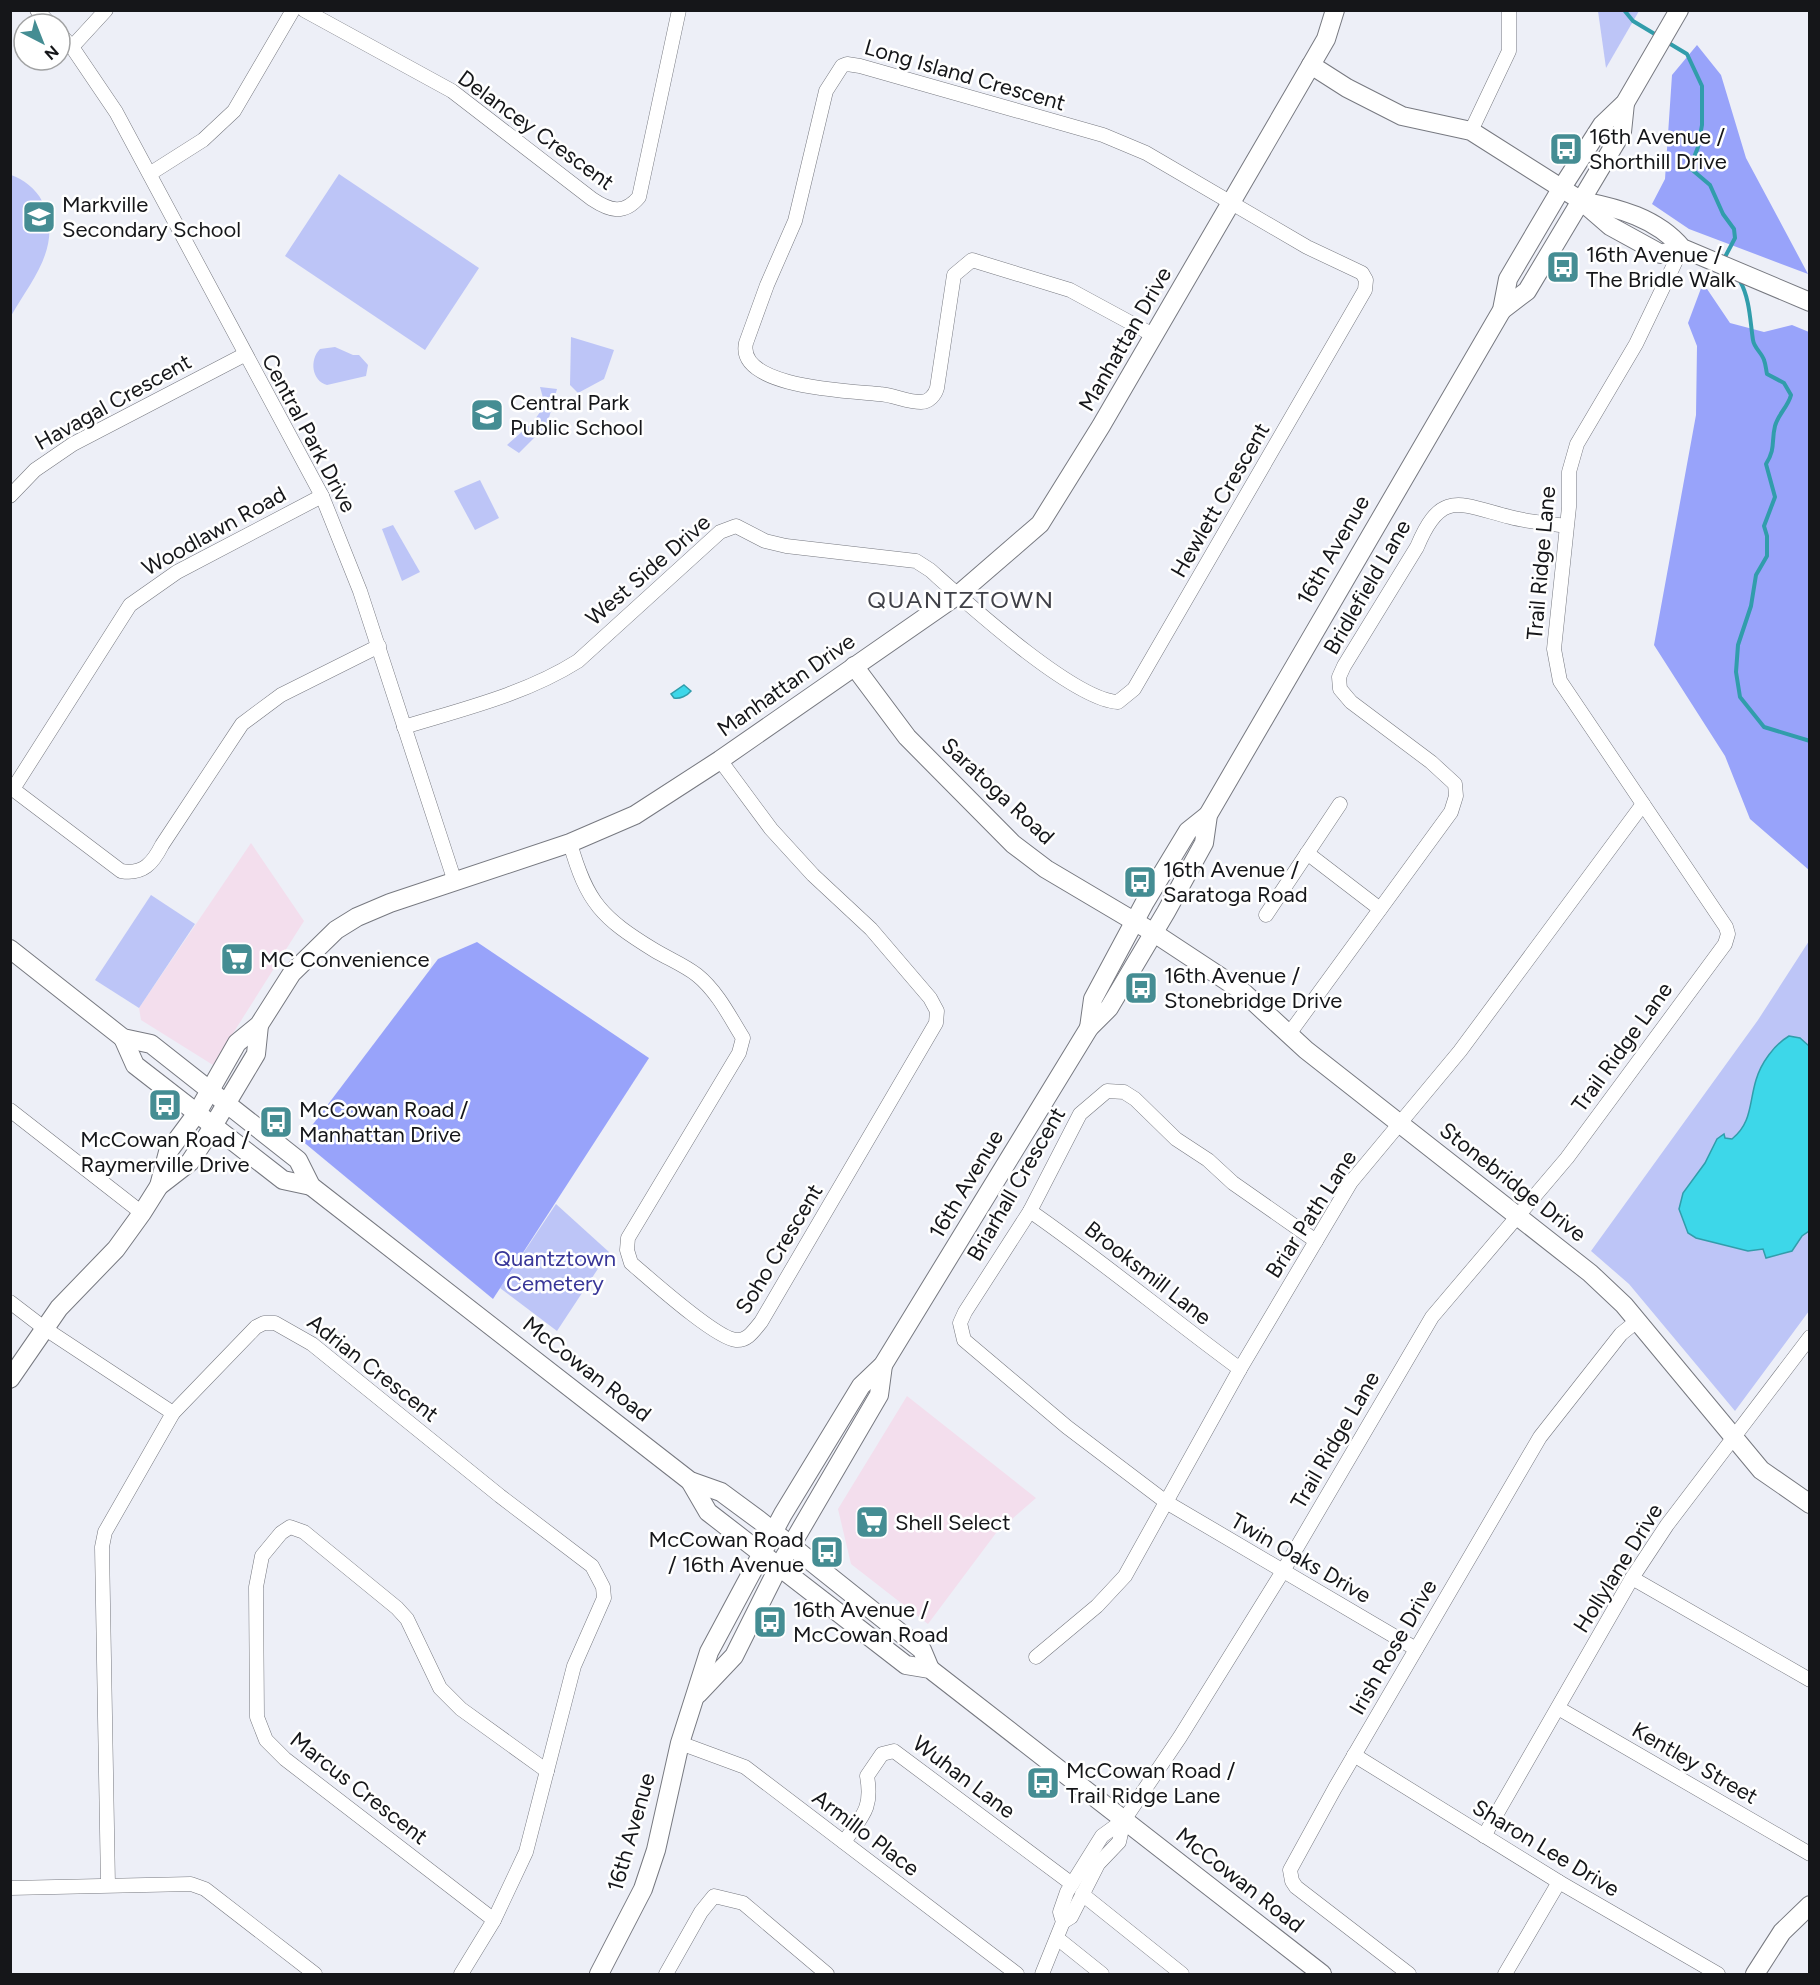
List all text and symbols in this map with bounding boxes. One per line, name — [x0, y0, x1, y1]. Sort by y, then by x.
north arrow — [12, 12, 72, 72]
street label: Long Island Crescent — [861, 33, 1069, 117]
text: N — [41, 42, 63, 64]
street label: Delancey Crescent — [453, 64, 619, 196]
place label: 16th Avenue / Shorthill Drive — [1589, 123, 1727, 175]
bus stop icon: 16th Avenue / Shorthill Drive — [1548, 131, 1584, 167]
place label: Markville Secondary School — [62, 191, 241, 243]
school or university icon: Markville Secondary School — [21, 199, 57, 235]
place label: 16th Avenue / The Bridle Walk — [1586, 241, 1736, 293]
bus stop icon: 16th Avenue / The Bridle Walk — [1545, 249, 1581, 285]
street label: Manhattan Drive — [1073, 262, 1177, 416]
street label: Havagal Crescent — [30, 348, 196, 456]
street label: Central Park Drive — [256, 349, 362, 517]
place label: Central Park Public School — [510, 389, 643, 441]
school or university icon: Central Park Public School — [469, 397, 505, 433]
street label: Hewlett Crescent — [1165, 418, 1275, 582]
street label: Woodlawn Road — [137, 480, 291, 582]
street label: Trail Ridge Lane — [1521, 485, 1561, 641]
street label: 16th Avenue — [1291, 490, 1375, 610]
street label: West Side Drive — [580, 509, 716, 631]
street label: Bridlefield Lane — [1318, 515, 1416, 659]
district label: QUANTZTOWN — [867, 585, 1055, 614]
street label: Manhattan Drive — [712, 627, 860, 743]
street label: Saratoga Road — [936, 732, 1060, 850]
place label: 16th Avenue / Saratoga Road — [1163, 856, 1308, 908]
bus stop icon: 16th Avenue / Saratoga Road — [1122, 864, 1158, 900]
supermarket icon: MC Convenience — [219, 941, 255, 977]
place label: MC Convenience — [260, 946, 429, 973]
place label: 16th Avenue / Stonebridge Drive — [1164, 962, 1342, 1014]
bus stop icon: 16th Avenue / Stonebridge Drive — [1123, 970, 1159, 1006]
street label: Trail Ridge Lane — [1566, 977, 1678, 1117]
bus stop icon: McCowan Road / Raymerville Drive — [147, 1087, 183, 1123]
place label: McCowan Road / Manhattan Drive — [299, 1096, 469, 1148]
street label: Briarhall Crescent — [961, 1102, 1071, 1266]
bus stop icon: McCowan Road / Manhattan Drive — [258, 1104, 294, 1140]
street label: Stonebridge Drive — [1434, 1116, 1592, 1248]
street label: 16th Avenue — [923, 1125, 1009, 1243]
place label: McCowan Road / Raymerville Drive — [80, 1126, 250, 1178]
street label: Briar Path Lane — [1260, 1145, 1362, 1283]
street label: Soho Crescent — [730, 1179, 828, 1319]
street label: Brooksmill Lane — [1079, 1215, 1217, 1331]
park label: Quantztown Cemetery — [494, 1245, 616, 1297]
street label: Adrian Crescent — [302, 1308, 444, 1428]
street label: McCowan Road — [517, 1311, 657, 1427]
street label: Trail Ridge Lane — [1285, 1366, 1385, 1514]
street label: Hollylane Drive — [1568, 1498, 1668, 1638]
supermarket icon: Shell Select — [854, 1504, 890, 1540]
street label: Twin Oaks Drive — [1226, 1507, 1376, 1609]
place label: Shell Select — [895, 1509, 1011, 1536]
place label: McCowan Road / 16th Avenue — [649, 1526, 804, 1578]
bus stop icon: McCowan Road / 16th Avenue — [809, 1534, 845, 1570]
street label: Irish Rose Drive — [1343, 1575, 1443, 1719]
place label: 16th Avenue / McCowan Road — [793, 1596, 948, 1648]
bus stop icon: 16th Avenue / McCowan Road — [752, 1604, 788, 1640]
street label: Kentley Street — [1627, 1716, 1763, 1810]
street label: Marcus Crescent — [285, 1726, 433, 1850]
street label: Wuhan Lane — [907, 1730, 1021, 1824]
place label: McCowan Road / Trail Ridge Lane — [1066, 1757, 1236, 1809]
bus stop icon: McCowan Road / Trail Ridge Lane — [1025, 1765, 1061, 1801]
street label: 16th Avenue — [601, 1770, 661, 1894]
street label: Armillo Place — [807, 1784, 925, 1882]
street label: Sharon Lee Drive — [1468, 1794, 1624, 1902]
street label: McCowan Road — [1170, 1822, 1310, 1938]

